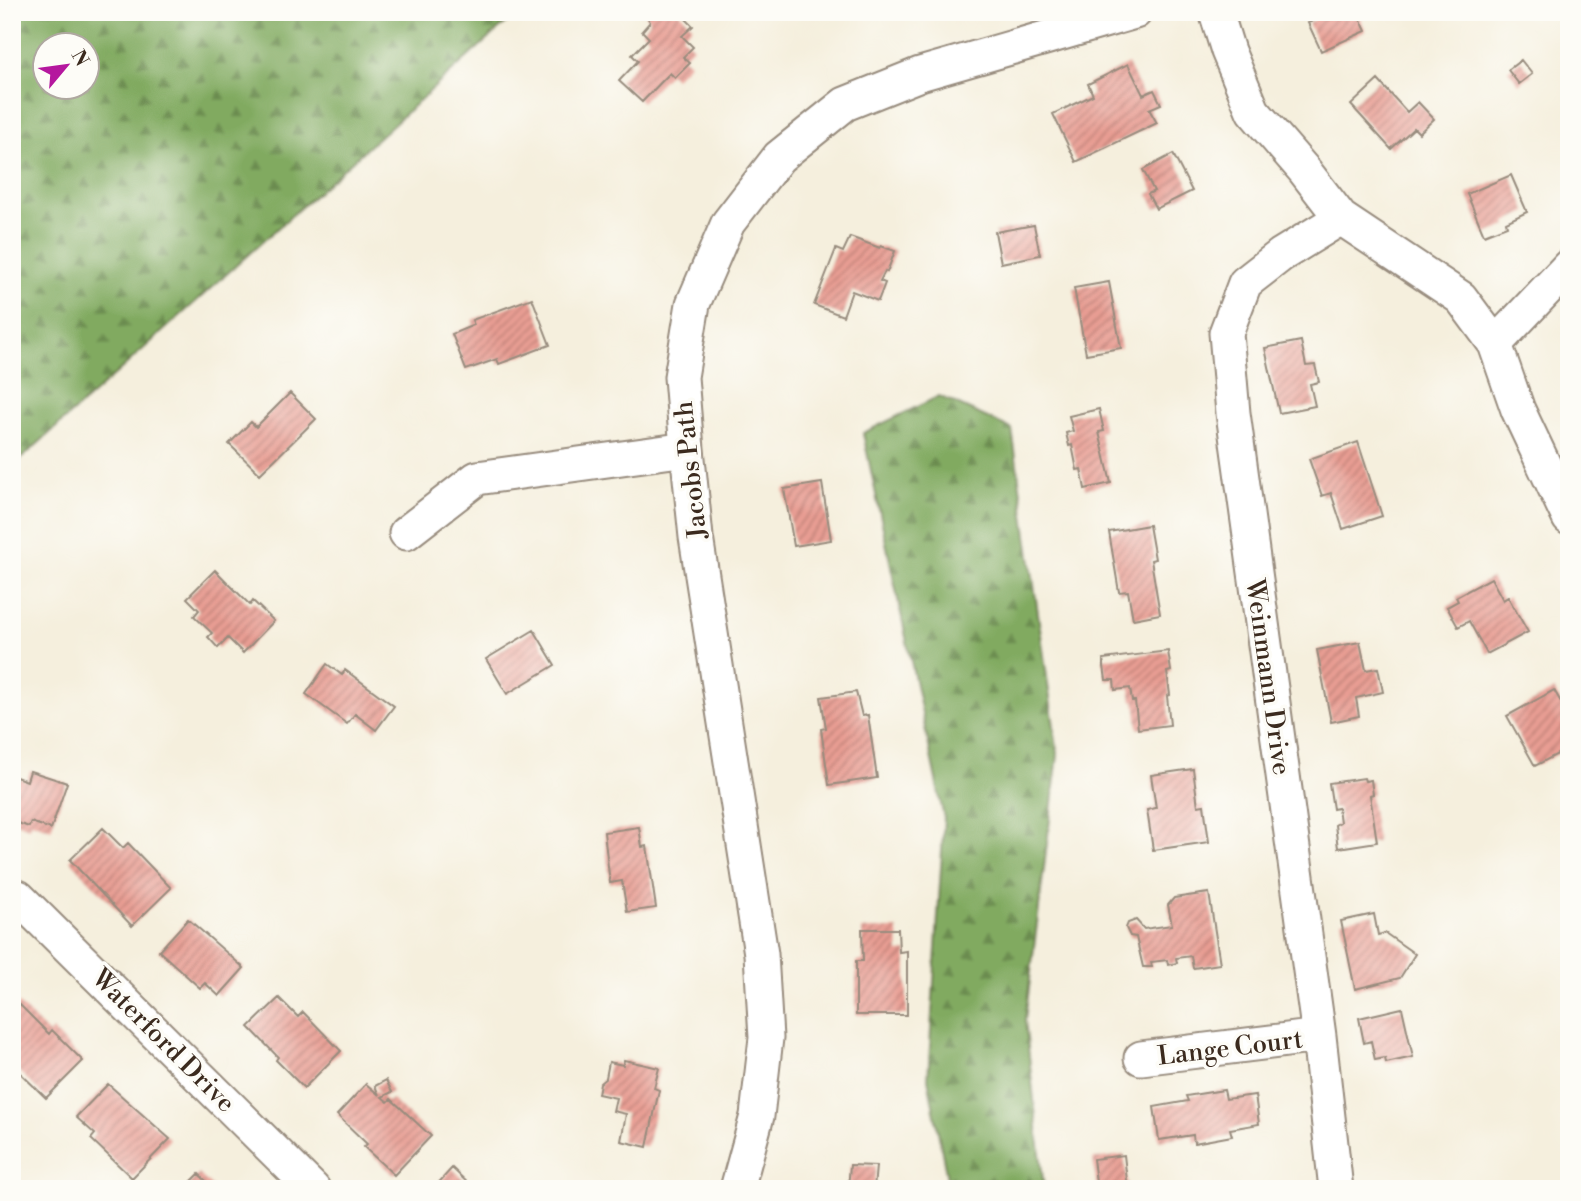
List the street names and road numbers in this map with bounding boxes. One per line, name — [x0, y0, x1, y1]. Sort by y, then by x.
street label: Jacobs Path — [668, 400, 714, 541]
street label: Weinmann Drive — [1238, 576, 1298, 777]
street label: Waterford Drive — [84, 962, 242, 1119]
street label: Lange Court — [1156, 1023, 1305, 1073]

